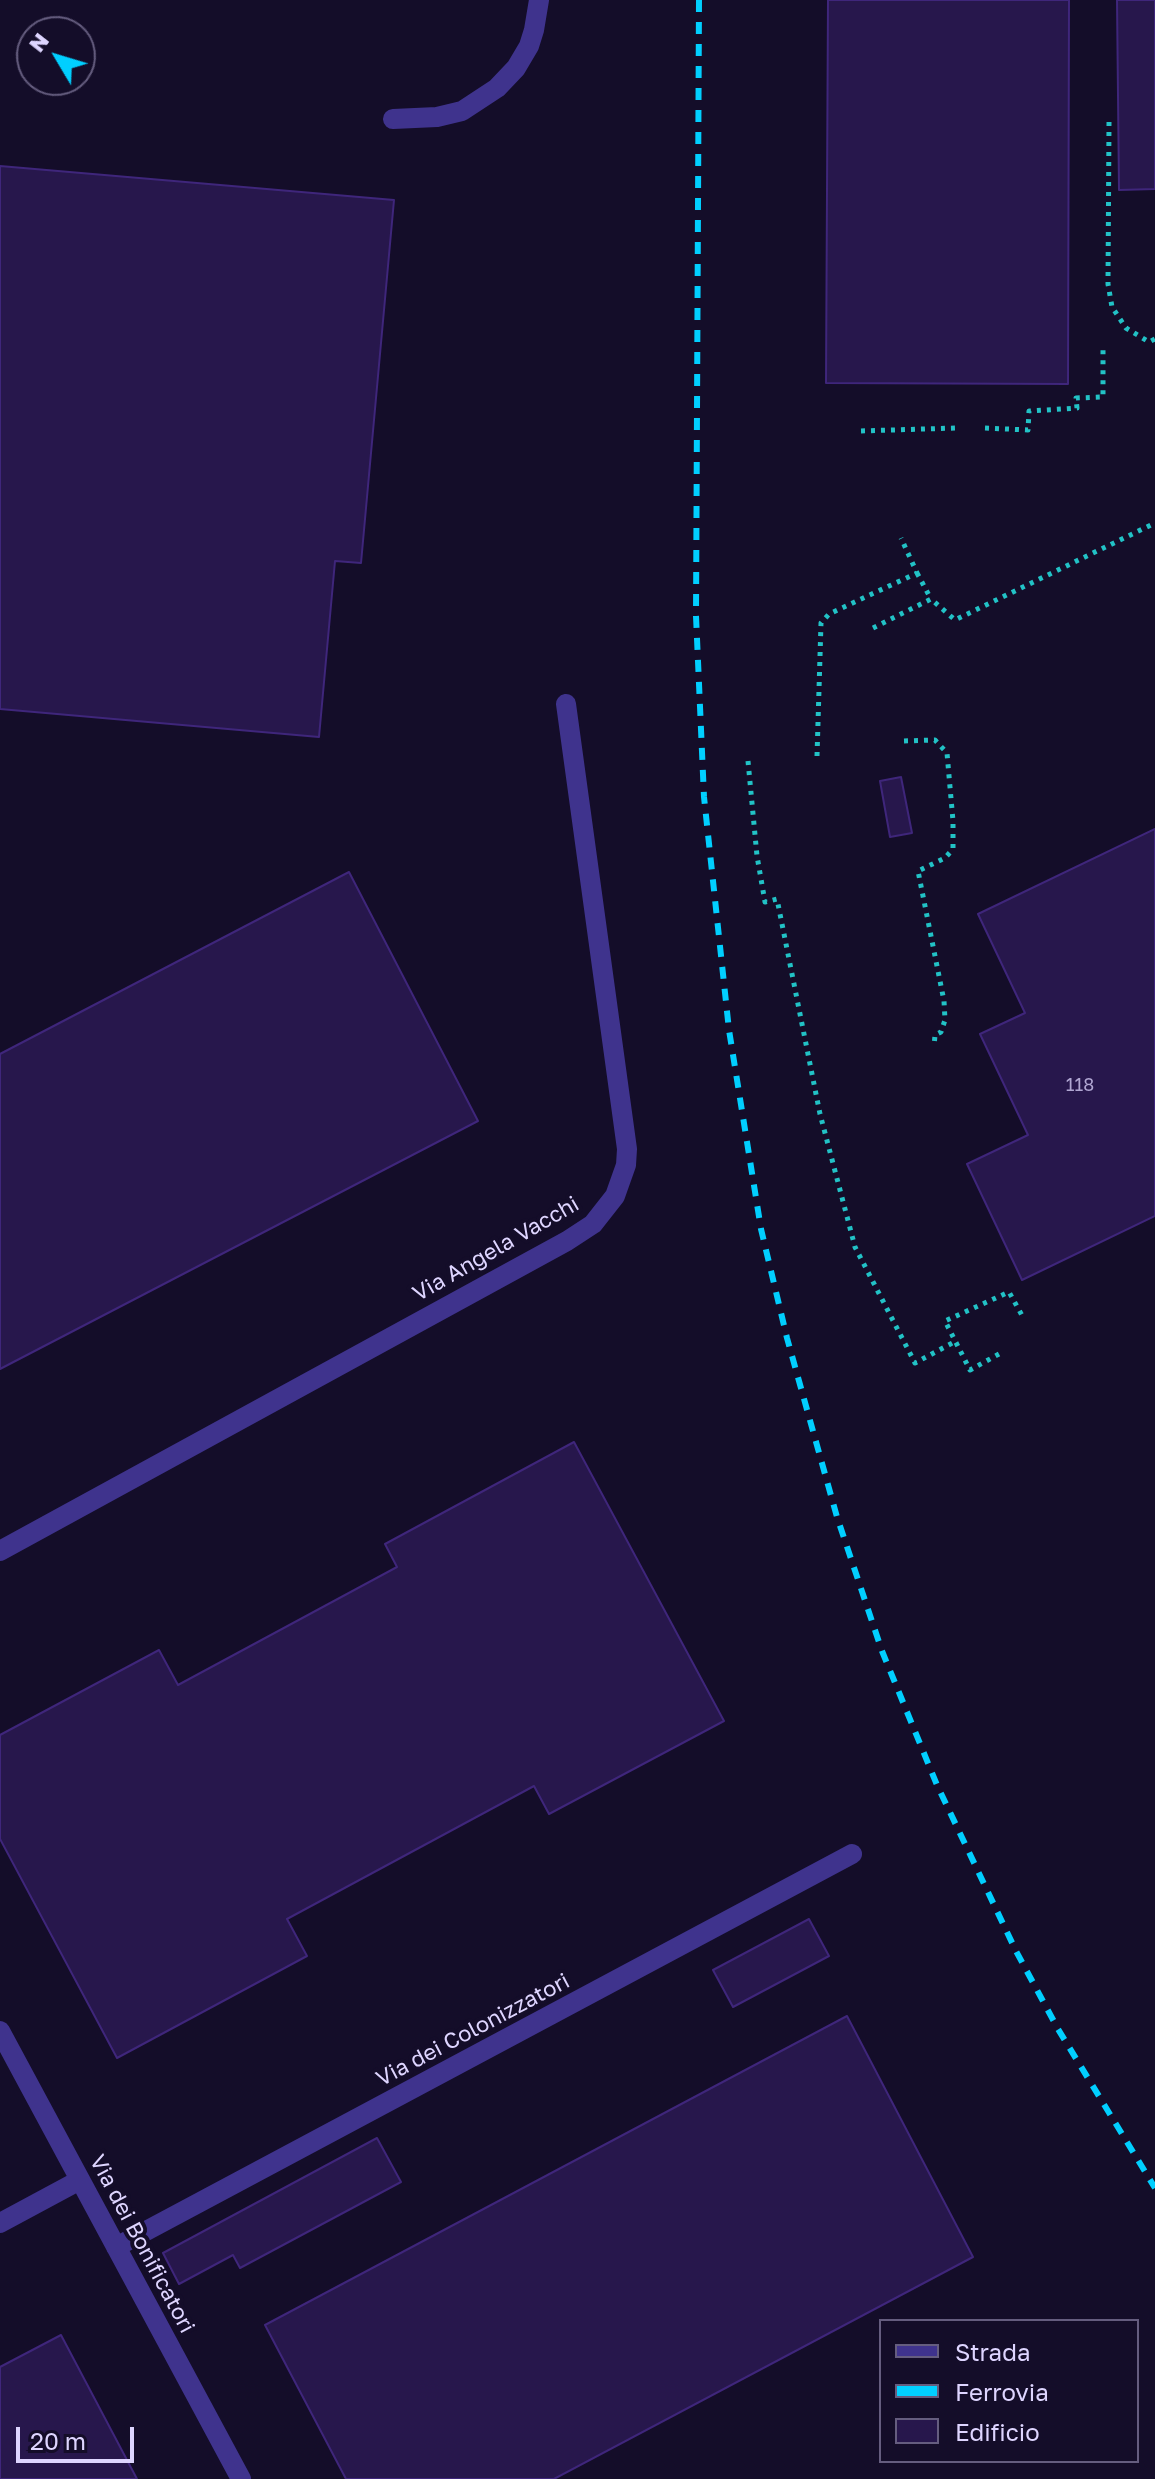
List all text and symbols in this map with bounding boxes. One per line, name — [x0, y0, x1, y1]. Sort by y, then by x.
north arrow — [16, 16, 96, 96]
text: N — [22, 27, 54, 57]
house number: 118 — [1066, 1074, 1094, 1096]
street label: Via Angela Vacchi — [408, 1191, 584, 1307]
street label: Via dei Colonizzatori — [372, 1968, 574, 2092]
street label: Via dei Bonificatori — [84, 2150, 200, 2338]
legend — [879, 2319, 1139, 2463]
text: Strada — [955, 2337, 1030, 2366]
text: Ferrovia — [955, 2377, 1049, 2406]
scale bar — [20, 2411, 138, 2461]
text: Edificio — [955, 2417, 1040, 2446]
text: 20 m — [30, 2426, 86, 2455]

